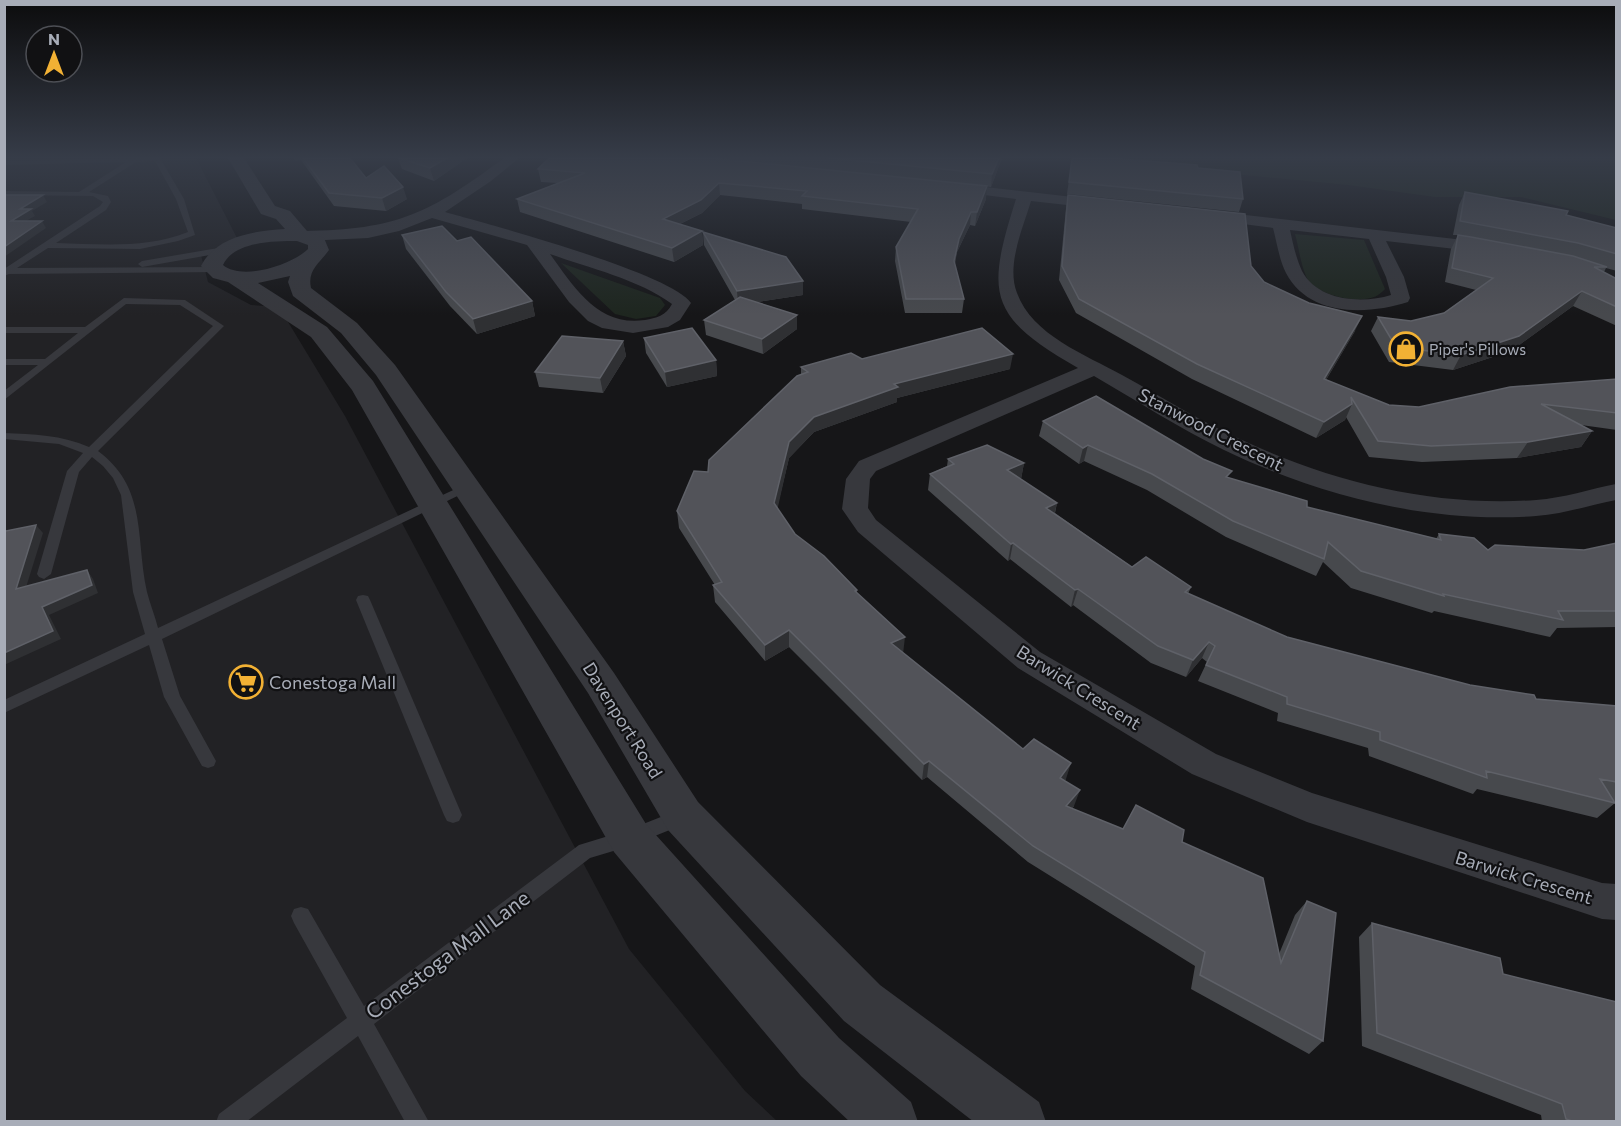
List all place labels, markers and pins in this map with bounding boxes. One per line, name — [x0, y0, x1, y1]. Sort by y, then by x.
shop icon: Piper's Pillows — [1388, 331, 1424, 367]
place label: Piper's Pillows — [1429, 340, 1526, 358]
supermarket icon: Conestoga Mall — [228, 664, 264, 700]
place label: Conestoga Mall — [269, 671, 396, 693]

